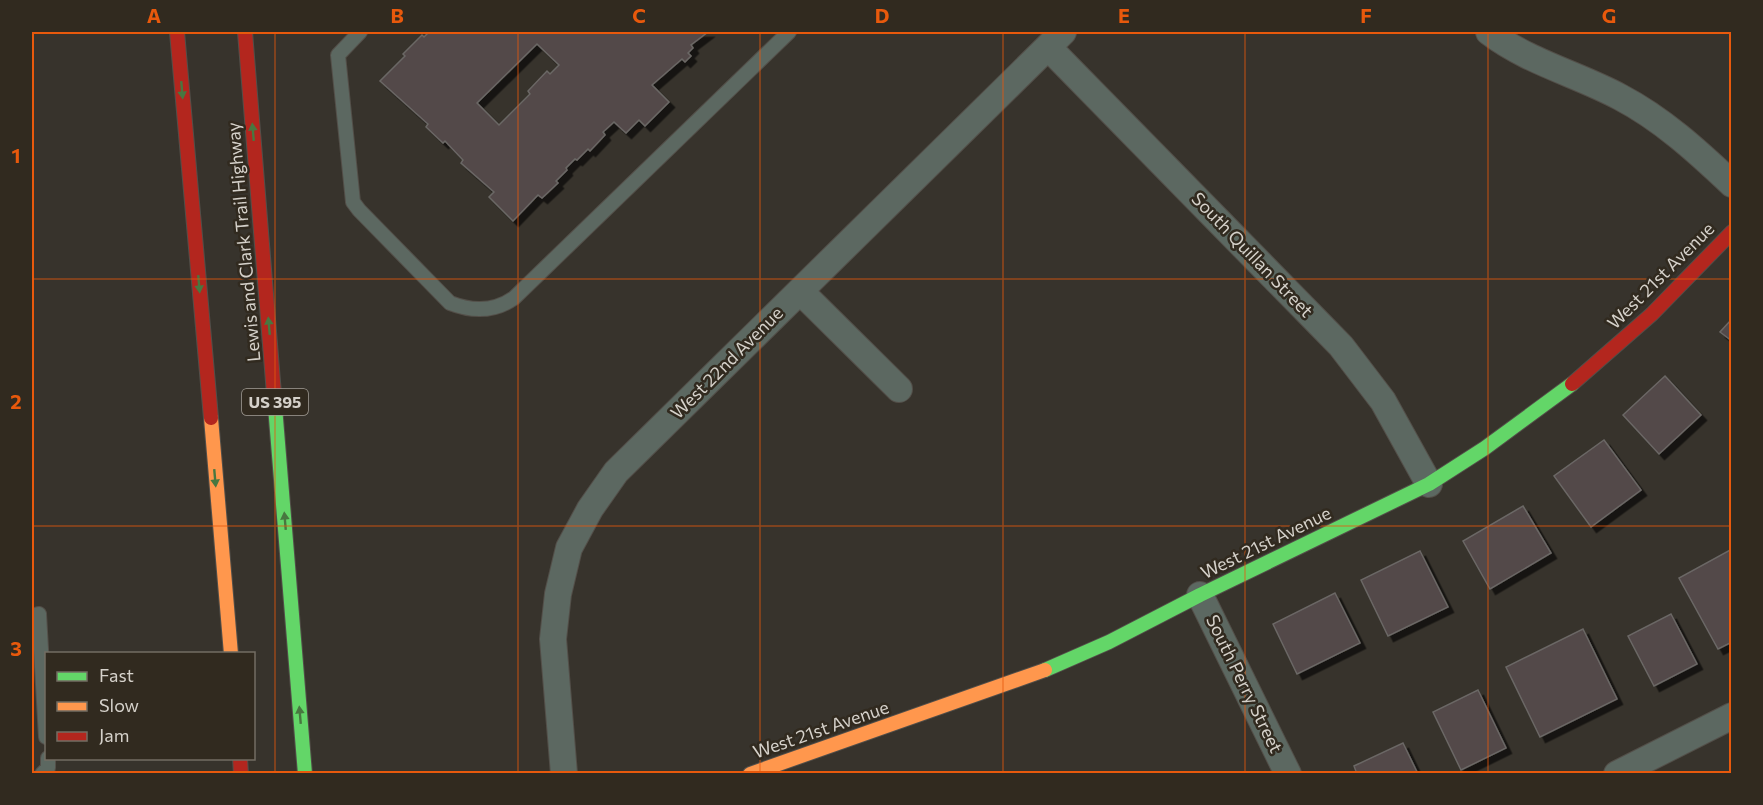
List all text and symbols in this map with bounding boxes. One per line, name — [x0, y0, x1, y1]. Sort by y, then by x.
text: A — [147, 3, 161, 27]
text: B — [390, 3, 404, 27]
text: C — [632, 3, 646, 27]
text: D — [875, 3, 889, 27]
text: E — [1118, 3, 1130, 27]
text: F — [1360, 3, 1372, 27]
text: G — [1602, 3, 1616, 27]
one-way arrow — [177, 80, 187, 99]
street label: Lewis and Clark Trail Highway — [222, 121, 264, 363]
one-way arrow — [249, 123, 258, 142]
text: 1 — [11, 143, 21, 167]
street label: South Quillan Street — [1187, 187, 1318, 321]
street label: West 21st Avenue — [1602, 217, 1718, 333]
one-way arrow — [194, 275, 204, 294]
street label: West 22nd Avenue — [666, 302, 787, 423]
one-way arrow — [264, 317, 274, 336]
text: 2 — [10, 389, 22, 413]
road number: US 395 — [242, 389, 308, 415]
one-way arrow — [211, 469, 220, 488]
street label: West 21st Avenue — [1197, 501, 1334, 583]
one-way arrow — [280, 511, 290, 530]
street label: South Perry Street — [1202, 611, 1288, 756]
text: 3 — [10, 636, 22, 660]
legend — [45, 652, 255, 760]
text: Fast — [99, 664, 134, 686]
text: Slow — [99, 694, 139, 716]
street label: West 21st Avenue — [750, 696, 891, 763]
one-way arrow — [295, 706, 305, 725]
text: Jam — [99, 724, 129, 746]

